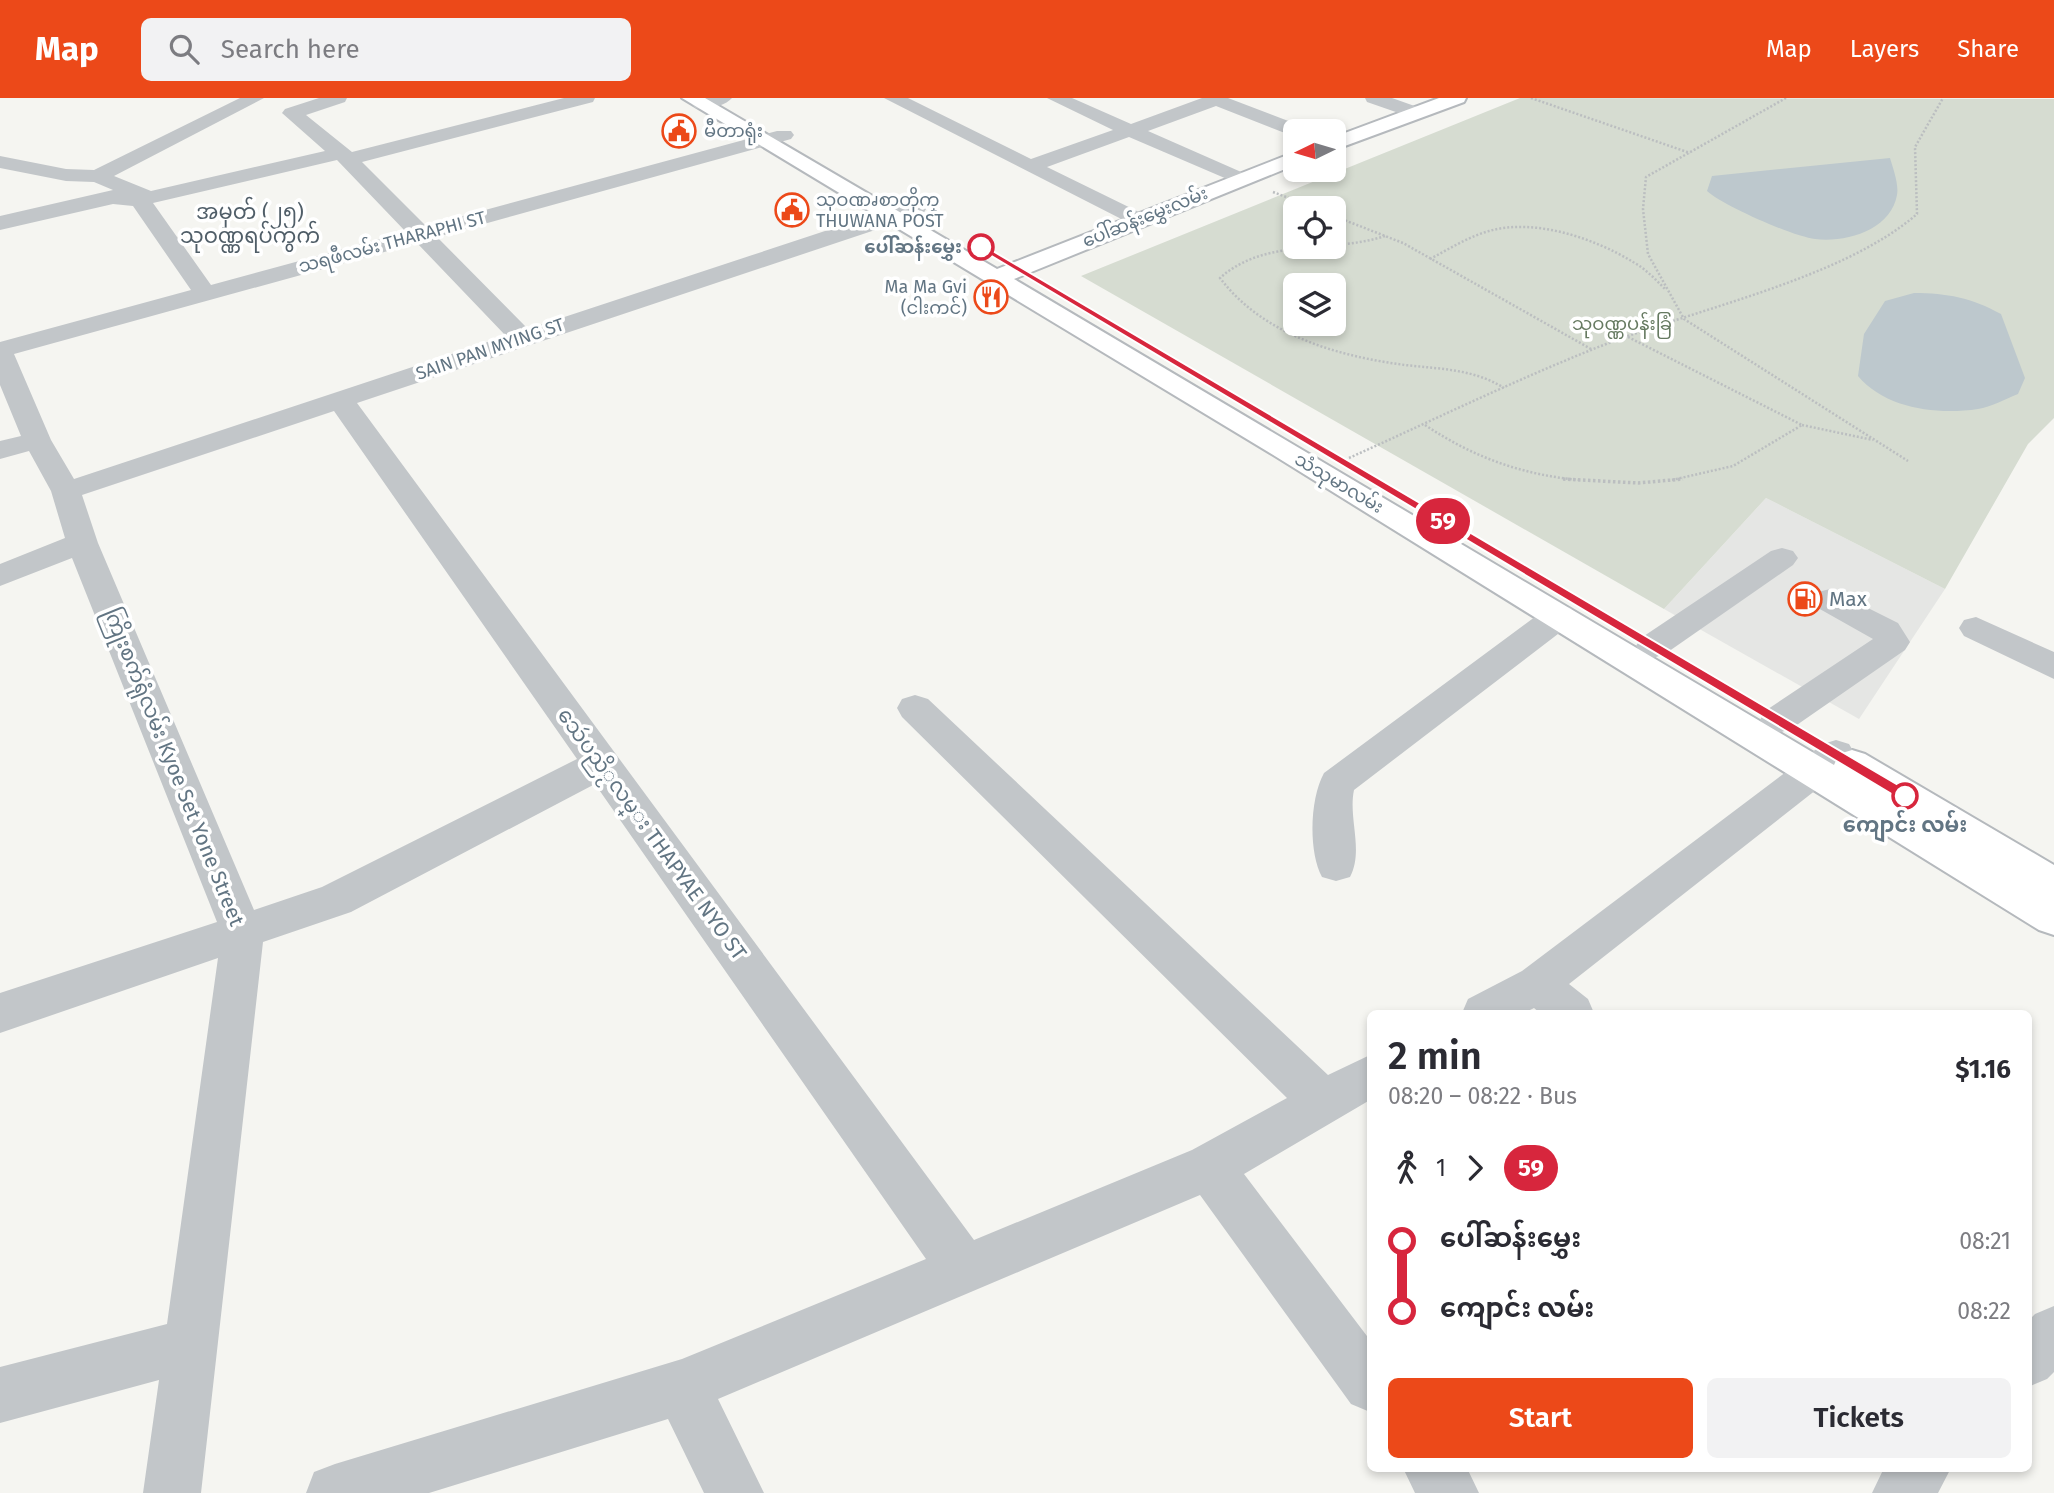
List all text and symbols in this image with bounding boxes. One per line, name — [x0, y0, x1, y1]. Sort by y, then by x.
search box — [141, 18, 631, 81]
text: Map — [35, 29, 99, 69]
icon: search — [165, 30, 203, 68]
text: Search here — [221, 34, 360, 65]
text: Map — [1766, 35, 1812, 63]
text: Layers — [1850, 35, 1919, 63]
text: Share — [1957, 35, 2019, 63]
public building icon: မီတာရုံး — [660, 112, 698, 150]
place label: မီတာရုံး — [704, 117, 763, 146]
north arrow — [1283, 119, 1346, 182]
map controls — [1283, 119, 1346, 336]
street label: ပေါ်ဆန်းမွှေးလမ်း — [1078, 180, 1212, 256]
place label: သုဝဏၧစာတိုက္ THUWANA POST — [816, 186, 944, 232]
public building icon: သုဝဏၧစာတိုက္ THUWANA POST — [773, 191, 811, 229]
district label: အမှတ် (၂၅) သုဝဏ္ဏရပ်ကွက် — [180, 196, 320, 253]
button: locate — [1283, 196, 1346, 259]
street label: သရဖီလမ်း THARAPHI ST — [295, 203, 490, 281]
marker: ပေါ်ဆန်းမွှေး — [968, 234, 994, 260]
place label: ပေါ်ဆန်းမွှေး — [864, 235, 962, 261]
button: layers — [1283, 273, 1346, 336]
place label: Ma Ma Gyi (ငါးကင်) — [885, 276, 967, 319]
restaurant icon: Ma Ma Gyi (ငါးကင်) — [972, 278, 1010, 316]
park label: သုဝဏ္ဏပန်းခြံ — [1572, 311, 1672, 339]
street label: SAIN PAN MYING ST — [413, 313, 568, 385]
street label: သံသုမာလမ်း — [1289, 446, 1388, 522]
line badge: 59 — [1412, 498, 1474, 544]
text: 59 — [1430, 507, 1456, 535]
fuel station icon: Max — [1786, 580, 1824, 618]
place label: Max — [1829, 586, 1868, 612]
street label: ကြိုးစက်ရုံလမ်း Kyoe Set Yone Street — [94, 603, 253, 932]
street label: သေဴပညိႂလမ္း THAPYAE NYO ST — [549, 701, 755, 967]
marker: ကျောင်း လမ်း — [1892, 783, 1918, 809]
place label: ကျောင်း လမ်း — [1843, 809, 1967, 843]
text: 2 min — [1388, 1033, 1482, 1079]
text: $1.16 — [1955, 1054, 2011, 1085]
text: 08:20 – 08:22 · Bus — [1388, 1082, 1577, 1110]
icon: walk — [1388, 1149, 1426, 1187]
icon: forward — [1456, 1149, 1494, 1187]
text: 1 — [1436, 1154, 1446, 1182]
text: 59 — [1518, 1154, 1544, 1182]
text: ပေါ်ဆန်းမွှေး — [1440, 1223, 1581, 1254]
text: 08:21 — [1959, 1227, 2011, 1255]
text: ကျောင်း လမ်း — [1440, 1293, 1594, 1324]
text: 08:22 — [1957, 1297, 2011, 1325]
button: Start — [1388, 1378, 1693, 1458]
button: Tickets — [1707, 1378, 2011, 1458]

